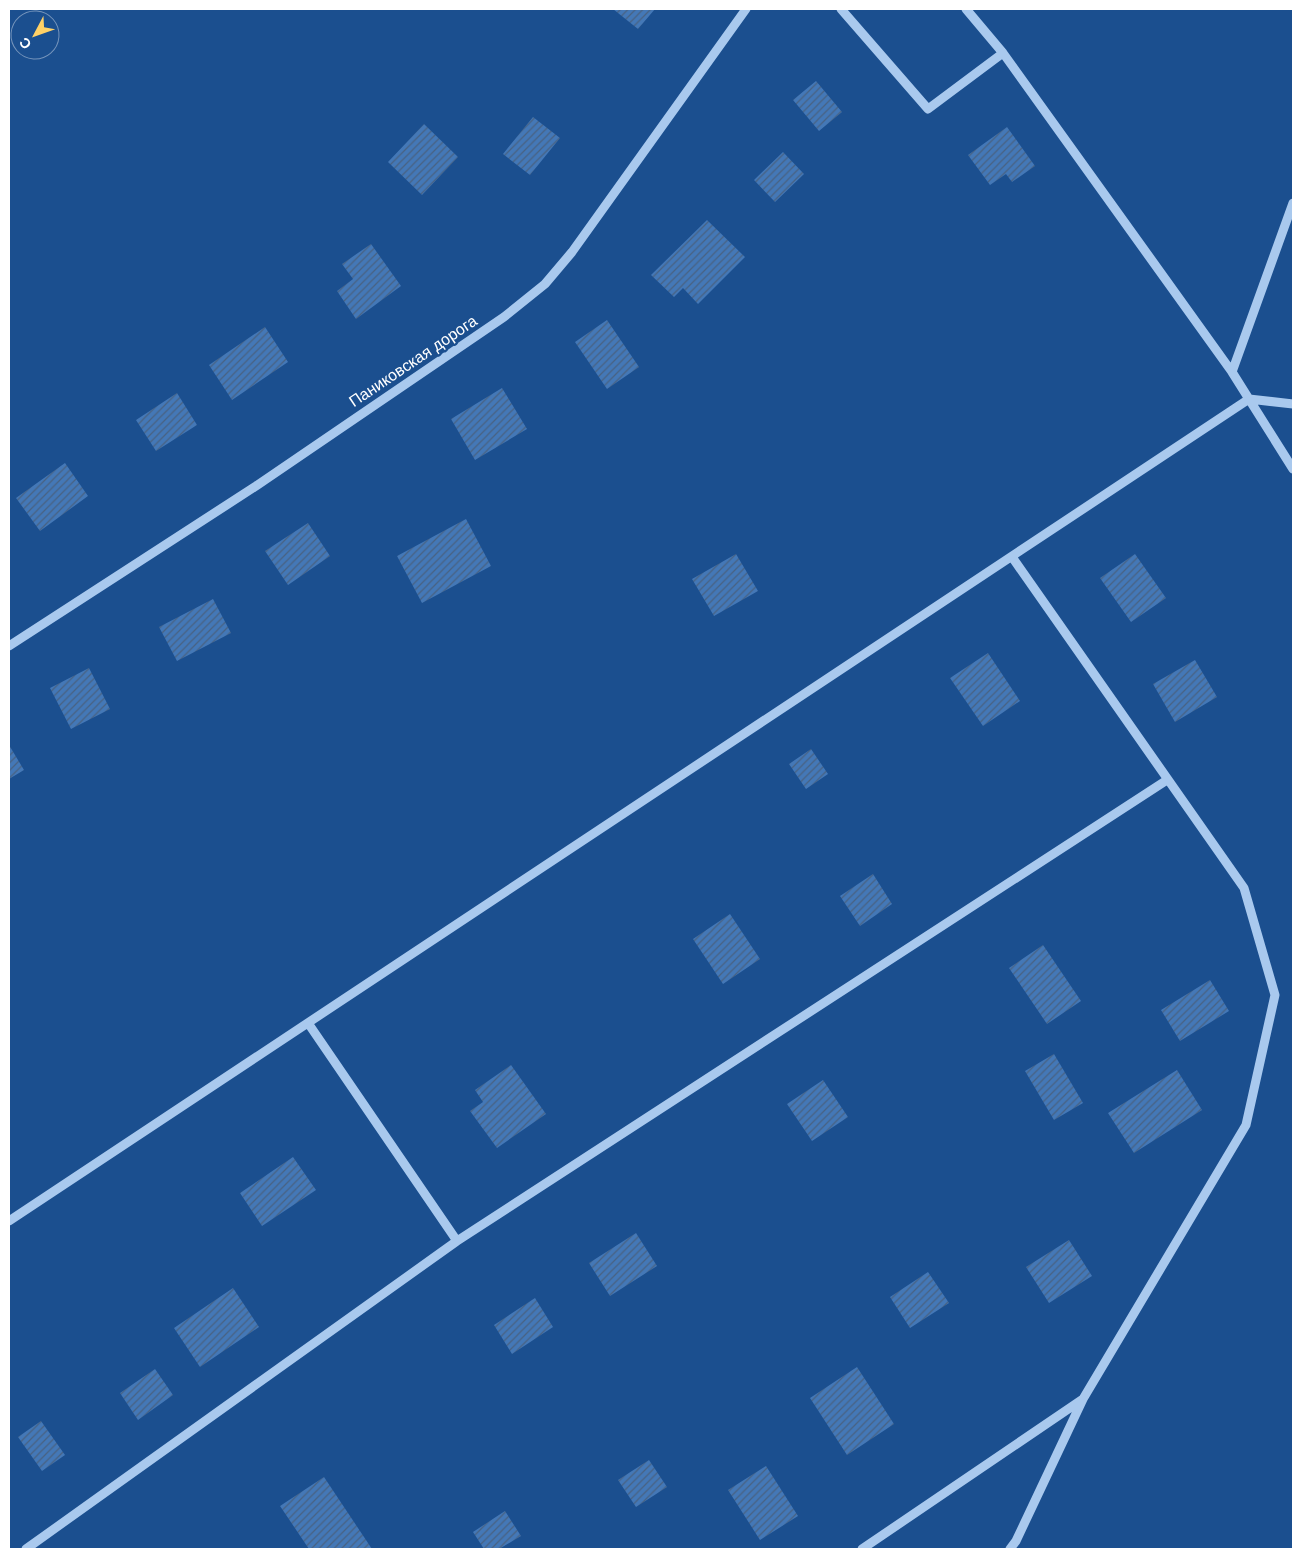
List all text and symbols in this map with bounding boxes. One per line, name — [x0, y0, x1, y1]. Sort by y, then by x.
north arrow — [10, 10, 60, 60]
text: С — [16, 34, 35, 53]
street label: Паниковская дорога — [346, 312, 480, 410]

